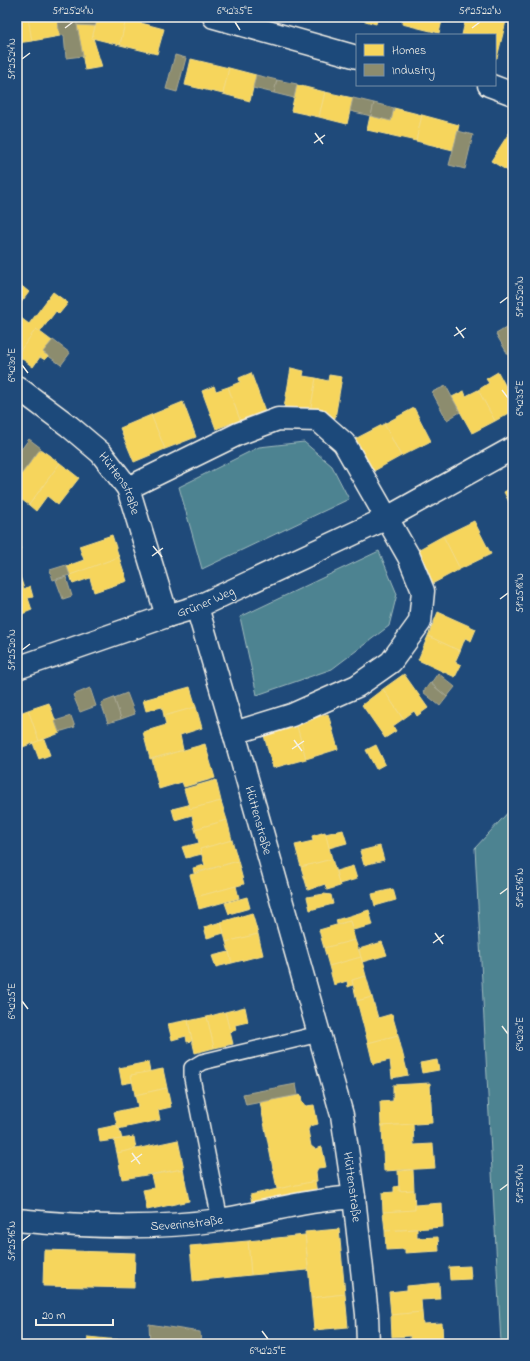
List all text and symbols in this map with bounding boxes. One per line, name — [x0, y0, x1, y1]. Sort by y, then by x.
text: 51°25'24"N — [52, 4, 94, 19]
text: 6°42'35"E — [217, 4, 253, 19]
text: 51°25'22"N — [459, 4, 501, 19]
legend — [356, 34, 496, 86]
text: 51°25'24"N — [5, 38, 20, 80]
text: Homes — [392, 42, 426, 60]
text: Industry — [392, 62, 435, 81]
text: 51°25'20"N — [513, 276, 528, 318]
text: 6°42'30"E — [5, 348, 20, 382]
text: 6°42'35"E — [513, 380, 528, 416]
street label: Hüttenstraße — [94, 448, 145, 517]
text: 51°25'18"N — [513, 573, 528, 613]
street label: Grüner Weg — [175, 581, 238, 622]
text: 51°25'20"N — [5, 629, 20, 671]
street label: Hüttenstraße — [240, 784, 277, 857]
text: 51°25'16"N — [513, 868, 528, 908]
text: 6°42'25"E — [5, 983, 20, 1019]
text: 6°42'30"E — [513, 1017, 528, 1051]
street label: Hüttenstraße — [338, 1151, 366, 1223]
text: 51°25'14"N — [513, 1164, 528, 1204]
street label: Severinstraße — [150, 1210, 225, 1236]
text: 51°25'16"N — [5, 1221, 20, 1261]
scale bar — [36, 1301, 113, 1327]
text: 20 m — [42, 1307, 65, 1325]
text: 6°42'25"E — [250, 1344, 286, 1359]

